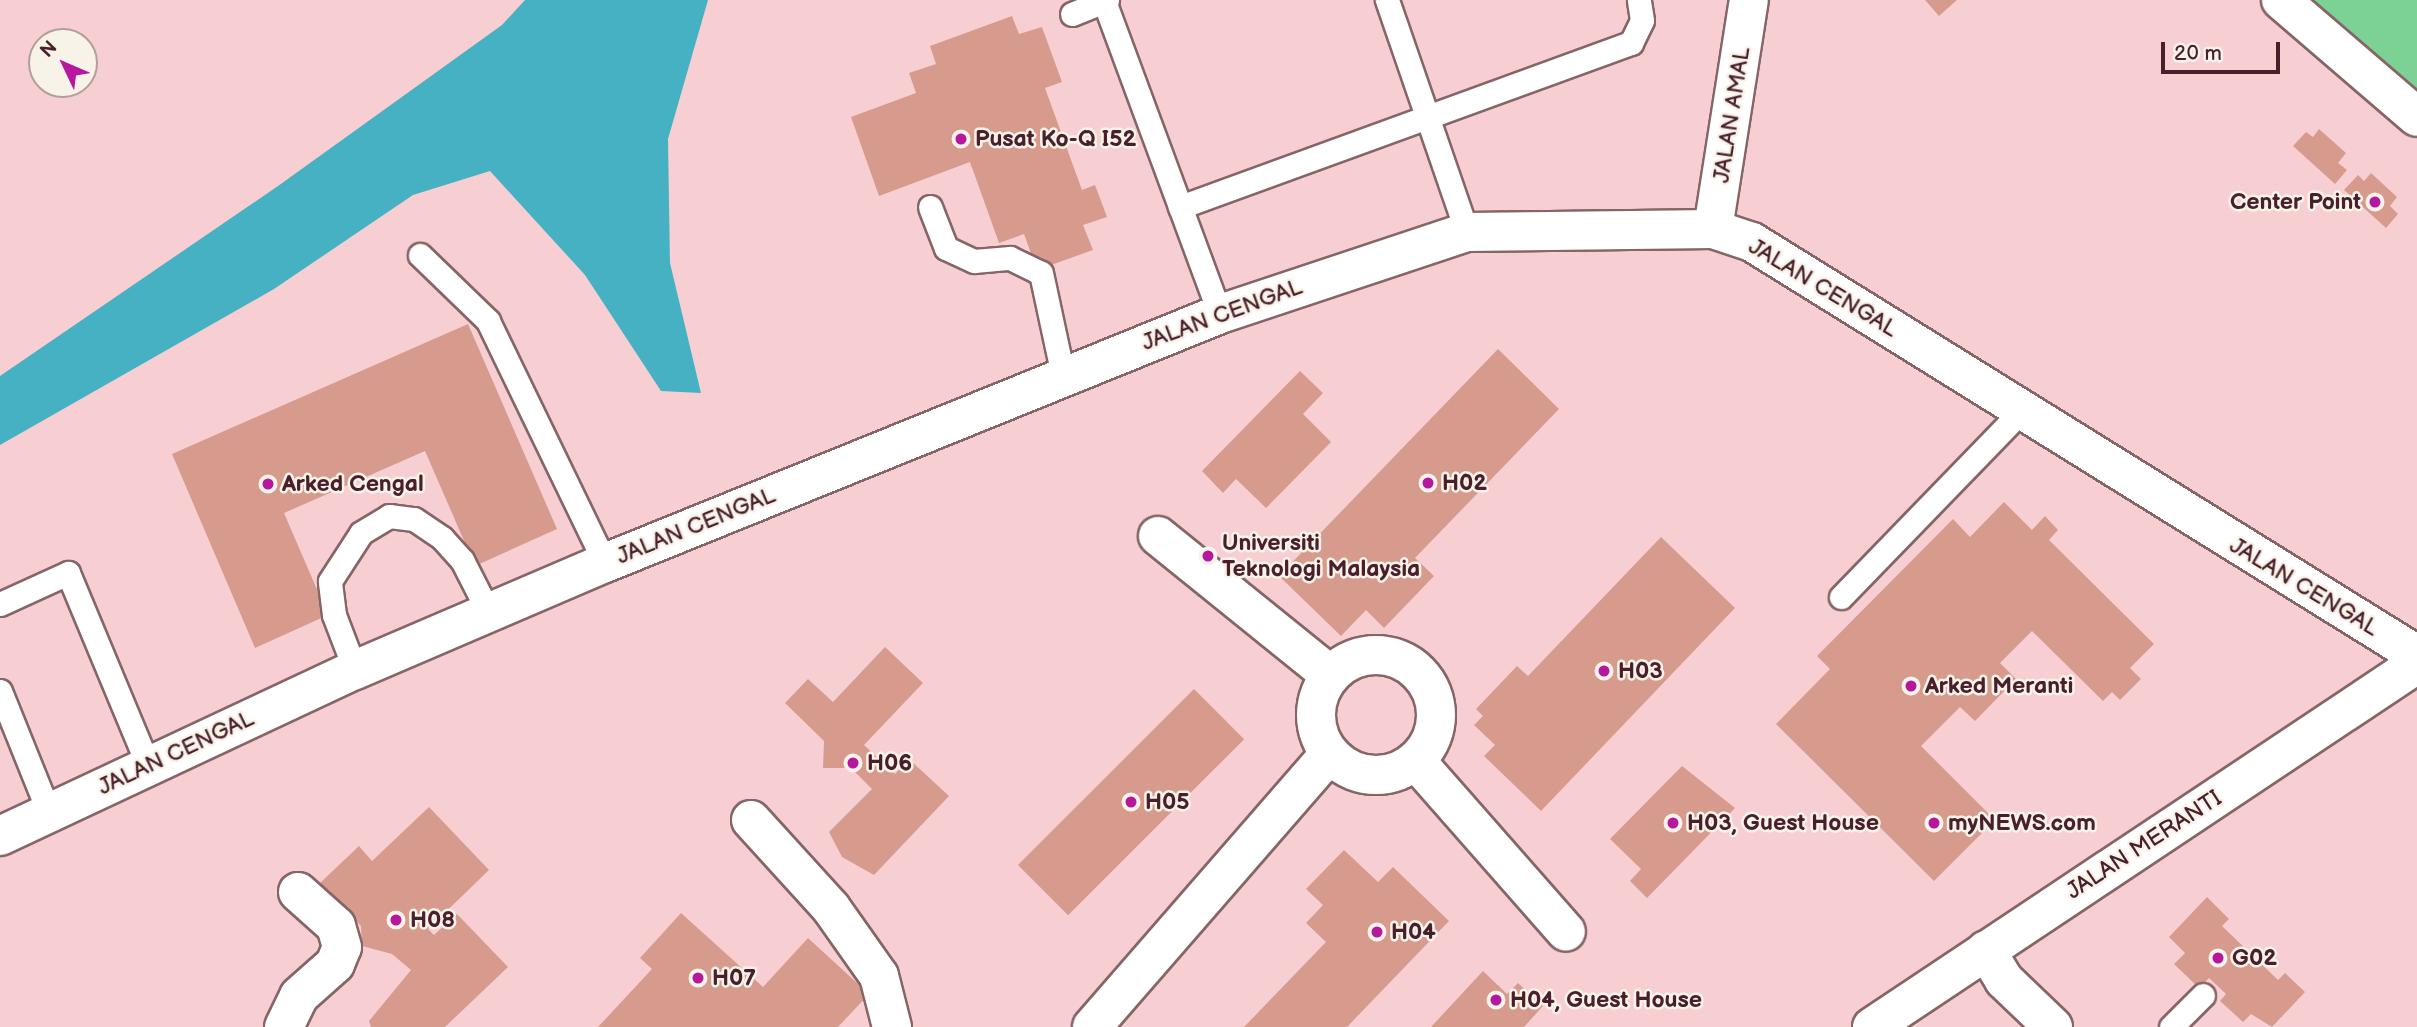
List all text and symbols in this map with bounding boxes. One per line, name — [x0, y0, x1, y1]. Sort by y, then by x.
north arrow — [28, 28, 98, 98]
scale bar — [2165, 28, 2284, 72]
text: N — [36, 36, 62, 63]
text: 20 m — [2174, 41, 2222, 66]
street label: JALAN AMAL — [1708, 45, 1756, 185]
place label: Pusat Ko-Q I52 — [975, 125, 1136, 153]
marker: Pusat Ko-Q I52 — [953, 131, 969, 147]
place label: Center Point — [2230, 188, 2361, 216]
marker: Center Point — [2367, 194, 2383, 210]
street label: JALAN CENGAL — [1744, 233, 1902, 343]
street label: JALAN CENGAL — [1138, 273, 1306, 357]
place label: H02 — [1442, 469, 1487, 497]
place label: Arked Cengal — [282, 470, 424, 498]
marker: H02 — [1420, 475, 1436, 491]
marker: Arked Cengal — [260, 476, 276, 492]
street label: JALAN CENGAL — [613, 482, 779, 570]
place label: Universiti Teknologi Malaysia — [1222, 529, 1420, 583]
street label: JALAN CENGAL — [2225, 532, 2383, 642]
marker: Universiti Teknologi Malaysia — [1200, 548, 1216, 564]
place label: H03 — [1618, 657, 1663, 685]
marker: H03 — [1596, 663, 1612, 679]
place label: Arked Meranti — [1925, 672, 2073, 700]
marker: Arked Meranti — [1903, 678, 1919, 694]
street label: JALAN CENGAL — [94, 705, 258, 801]
place label: H06 — [867, 749, 912, 777]
marker: H06 — [845, 755, 861, 771]
street label: JALAN MERANTI — [2061, 785, 2227, 905]
place label: H05 — [1145, 788, 1190, 816]
marker: H05 — [1123, 794, 1139, 810]
place label: H03, Guest House — [1687, 809, 1879, 837]
place label: myNEWS.com — [1948, 809, 2096, 837]
marker: H03, Guest House — [1665, 815, 1681, 831]
marker: myNEWS.com — [1926, 815, 1942, 831]
place label: H08 — [410, 906, 455, 934]
marker: H08 — [388, 912, 404, 928]
place label: H04 — [1391, 918, 1436, 946]
marker: H04 — [1369, 924, 1385, 940]
place label: G02 — [2232, 944, 2277, 972]
marker: G02 — [2210, 950, 2226, 966]
place label: H07 — [712, 964, 756, 992]
marker: H07 — [690, 970, 706, 986]
place label: H04, Guest House — [1510, 986, 1702, 1014]
marker: H04, Guest House — [1488, 992, 1504, 1008]

